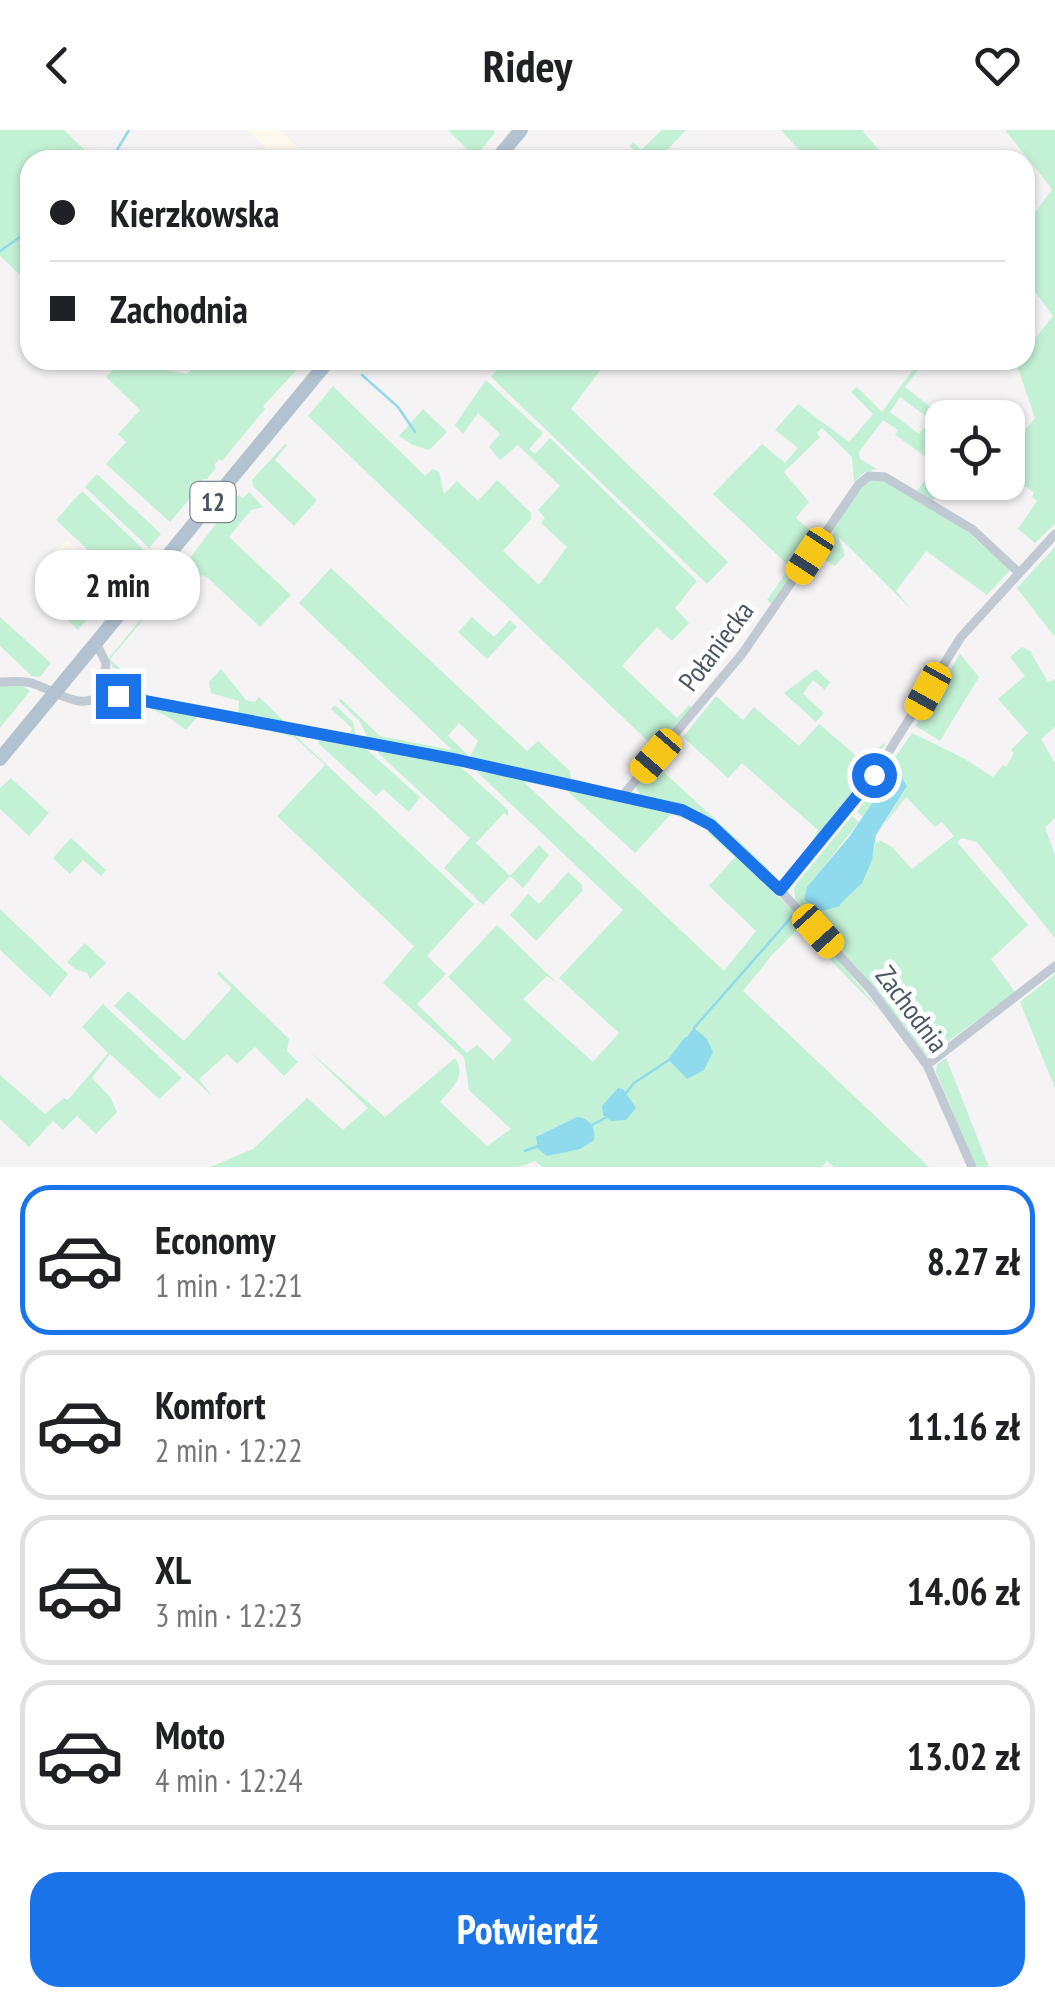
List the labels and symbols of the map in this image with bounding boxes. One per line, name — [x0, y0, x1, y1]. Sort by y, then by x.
road number: 12 — [190, 482, 236, 522]
car — [781, 523, 839, 589]
callout: 2 min — [36, 551, 200, 621]
street label: Połaniecka — [670, 593, 761, 698]
car — [900, 657, 956, 725]
route end — [96, 674, 141, 719]
car — [625, 724, 687, 788]
route start — [852, 753, 897, 798]
car — [787, 899, 849, 963]
street label: Zachodnia — [868, 958, 957, 1059]

